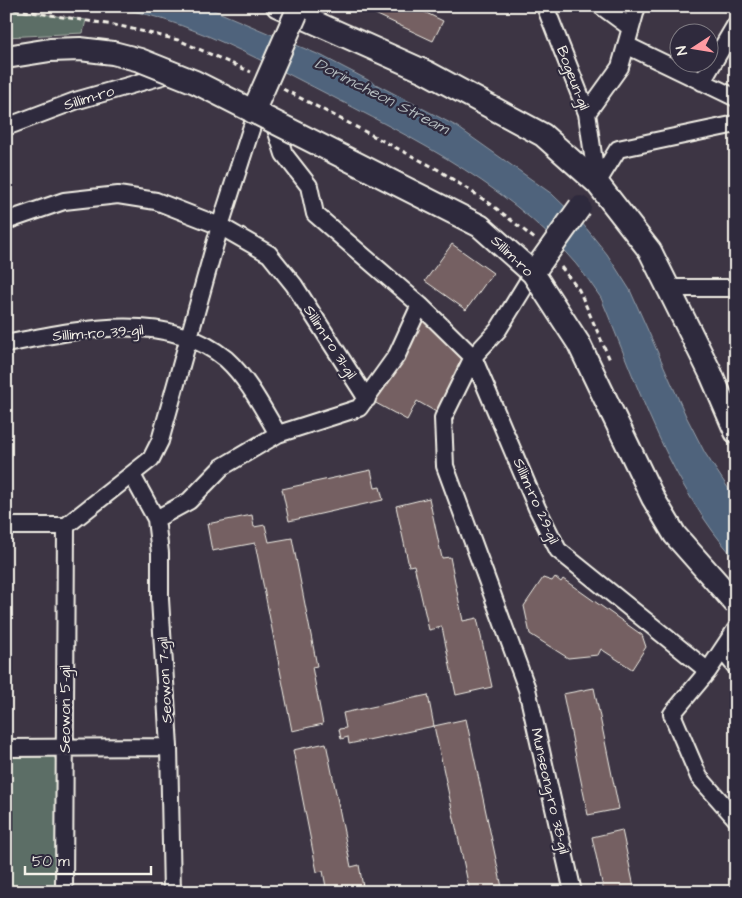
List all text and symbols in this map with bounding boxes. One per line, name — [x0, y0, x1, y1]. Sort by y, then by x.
north arrow — [670, 22, 720, 72]
street label: Bogeun-gil — [550, 43, 595, 113]
text: N — [672, 44, 693, 57]
water label: Dorimcheon Stream — [311, 53, 454, 140]
street label: Sillim-ro — [61, 80, 117, 116]
street label: Sillim-ro — [486, 230, 538, 282]
street label: Sillim-ro 31-gil — [297, 301, 362, 384]
street label: Sillim-ro 39-gil — [52, 319, 144, 348]
street label: Sillim-ro 29-gil — [507, 455, 564, 548]
street label: Seowon 7-gil — [152, 636, 179, 724]
street label: Seowon 5-gil — [55, 665, 77, 753]
street label: Munseong-ro 38-gil — [524, 726, 575, 856]
scale bar — [25, 843, 151, 875]
text: 50 m — [32, 851, 70, 872]

